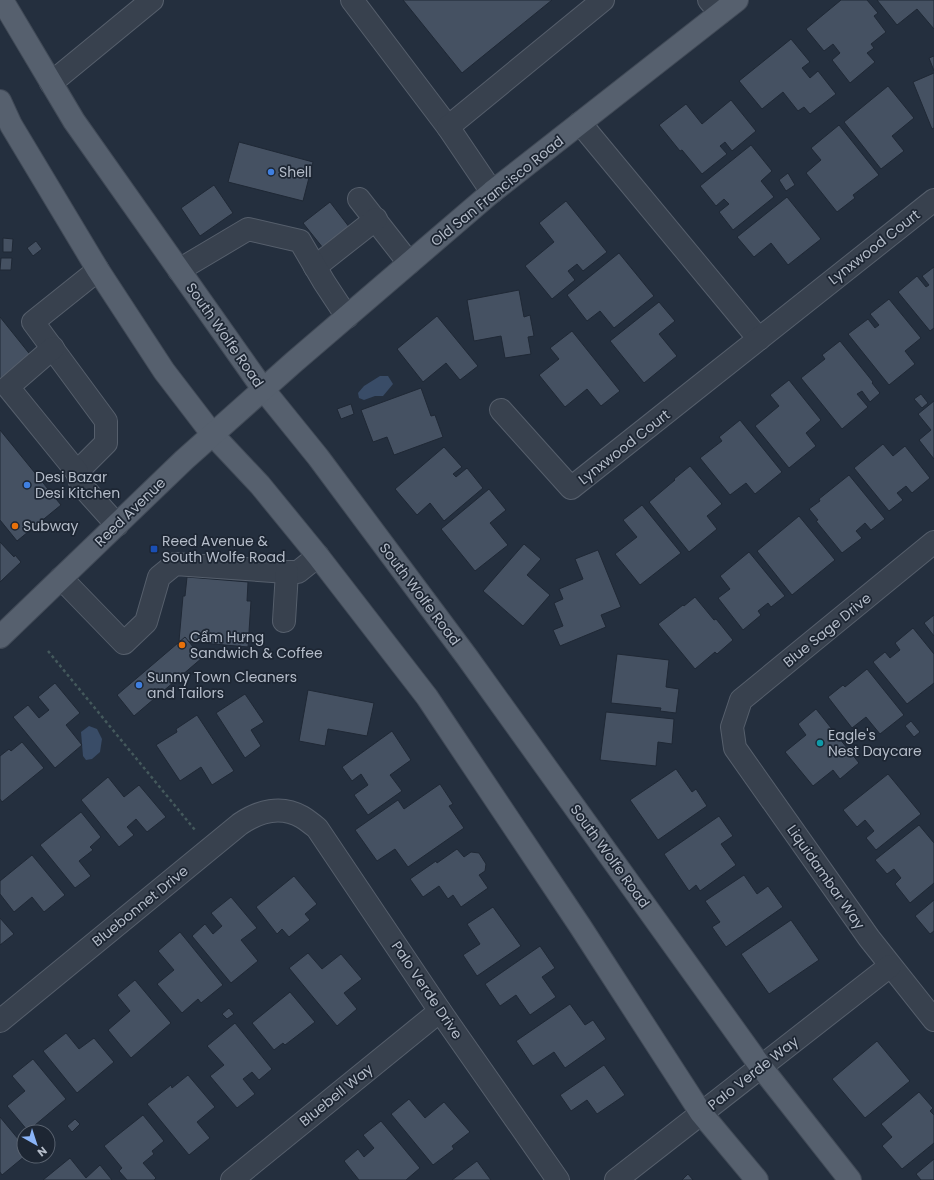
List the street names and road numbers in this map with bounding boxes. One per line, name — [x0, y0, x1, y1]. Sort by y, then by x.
street label: Old San Francisco Road — [426, 131, 568, 251]
street label: Lynxwood Court — [824, 205, 924, 289]
street label: South Wolfe Road — [181, 279, 269, 391]
street label: Lynxwood Court — [574, 405, 674, 489]
street label: Reed Avenue — [90, 473, 170, 551]
street label: South Wolfe Road — [375, 539, 465, 649]
street label: Blue Sage Drive — [779, 588, 876, 672]
street label: South Wolfe Road — [566, 800, 654, 912]
street label: Liquidambar Way — [782, 821, 870, 933]
street label: Bluebonnet Drive — [88, 861, 193, 951]
street label: Palo Verde Drive — [387, 937, 467, 1043]
street label: Palo Verde Way — [704, 1031, 803, 1115]
street label: Bluebell Way — [295, 1059, 377, 1131]

